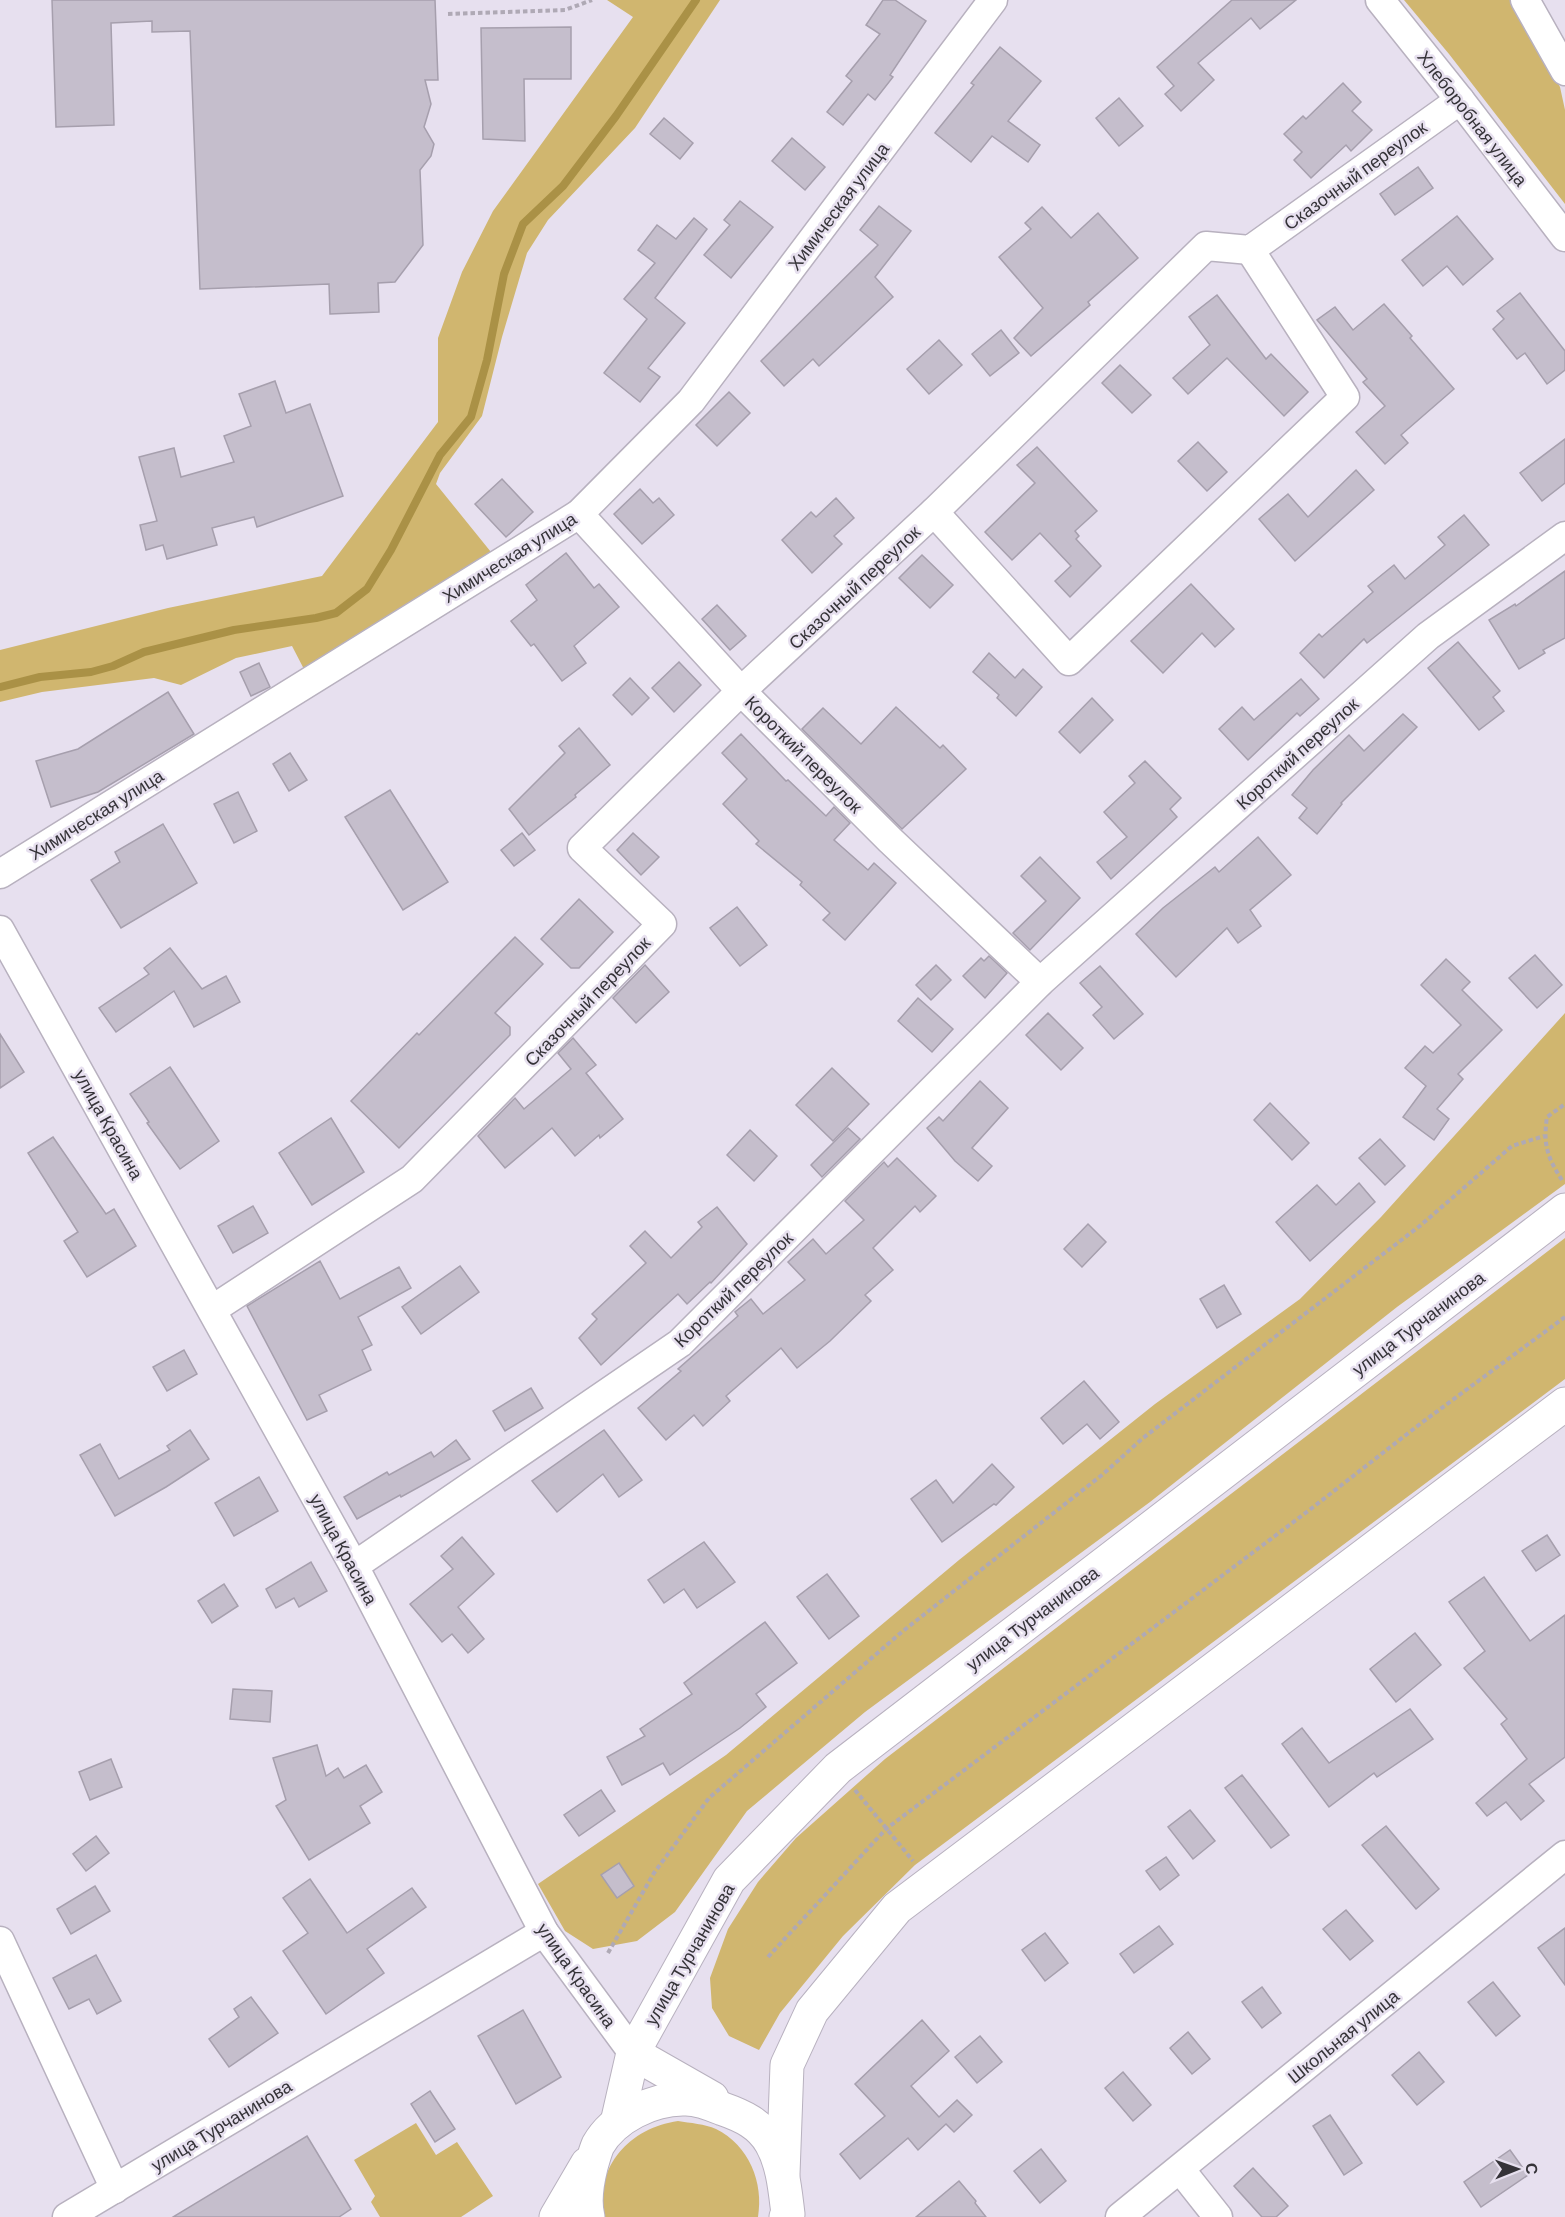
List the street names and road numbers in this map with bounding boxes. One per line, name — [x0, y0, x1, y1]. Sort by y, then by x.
street label: Хлеборобная улица — [1413, 46, 1533, 191]
street label: Сказочный переулок — [1279, 116, 1431, 234]
street label: Химическая улица — [783, 137, 894, 274]
street label: Химическая улица — [438, 506, 581, 607]
street label: Сказочный переулок — [784, 520, 924, 654]
street label: Короткий переулок — [741, 691, 867, 817]
street label: Короткий переулок — [1231, 692, 1363, 814]
street label: Химическая улица — [25, 763, 168, 864]
street label: Сказочный переулок — [520, 932, 655, 1070]
street label: улица Красина — [70, 1065, 149, 1184]
street label: Короткий переулок — [669, 1227, 797, 1351]
street label: улица Турчанинова — [1347, 1265, 1489, 1380]
street label: улица Красина — [306, 1490, 383, 1609]
street label: улица Турчанинова — [961, 1560, 1103, 1675]
street label: улица Турчанинова — [639, 1878, 739, 2029]
street label: улица Красина — [533, 1918, 622, 2032]
street label: Школьная улица — [1283, 1984, 1404, 2088]
street label: улица Турчанинова — [147, 2074, 296, 2176]

